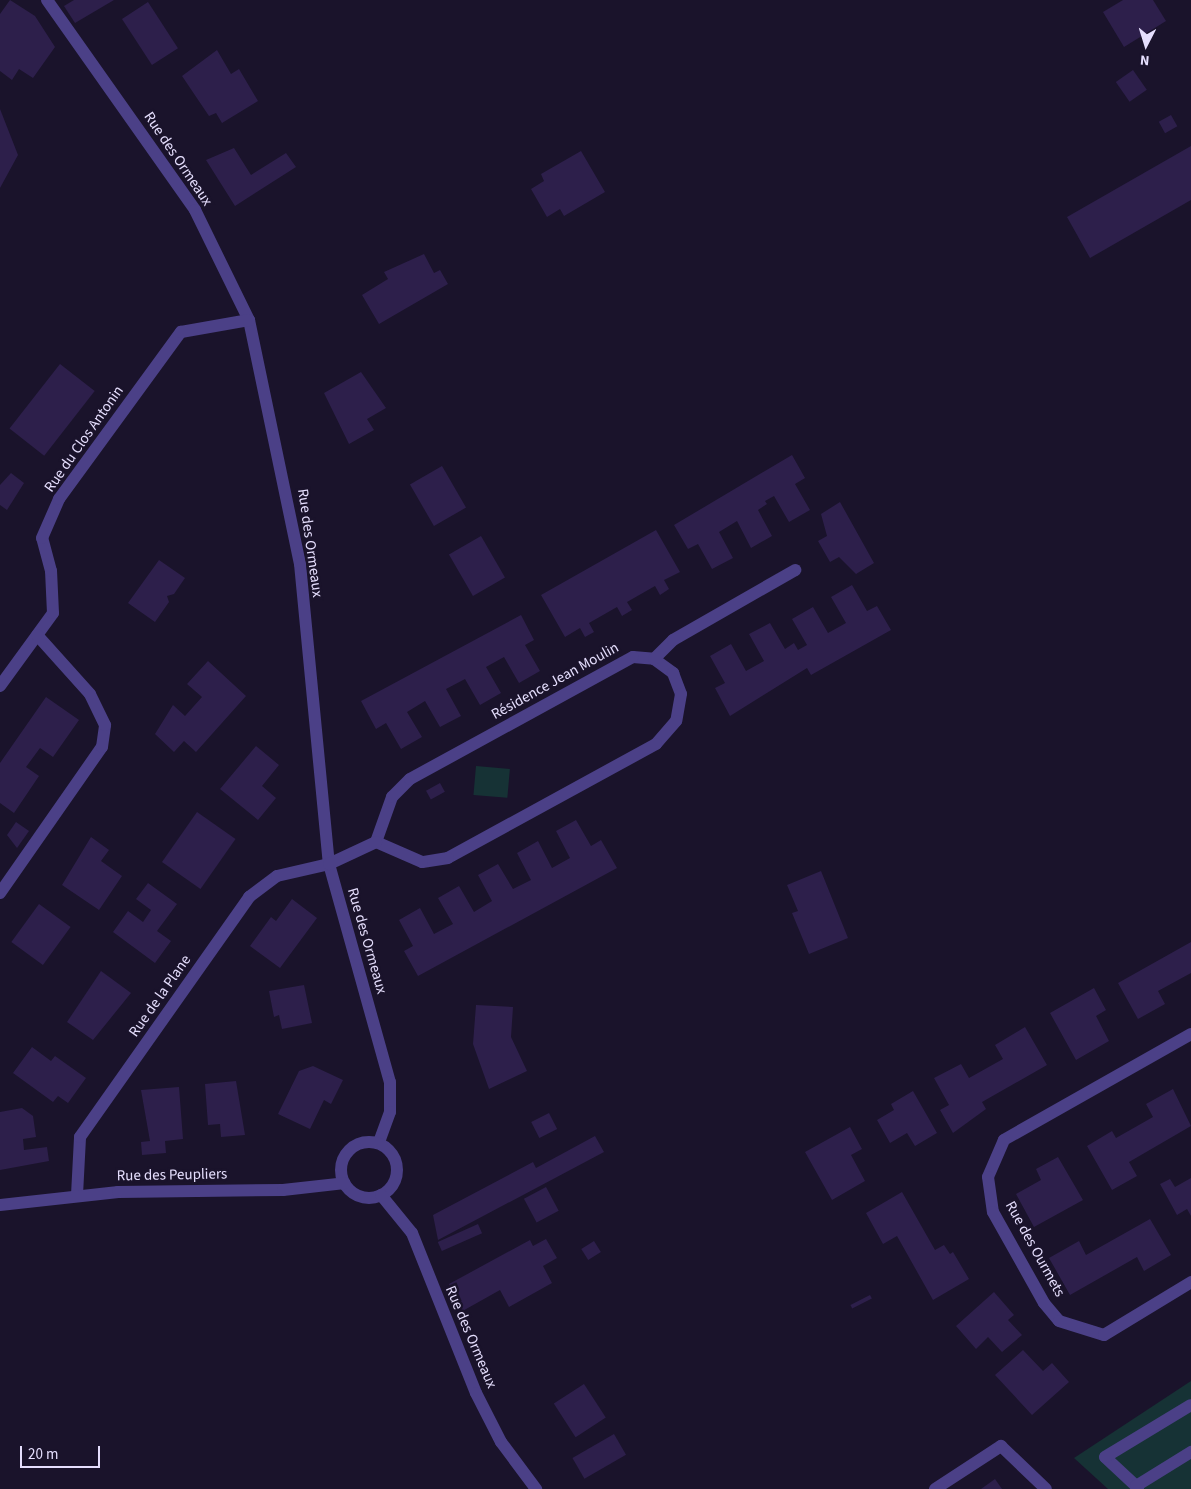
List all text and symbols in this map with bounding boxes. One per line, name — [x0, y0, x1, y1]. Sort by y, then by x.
north arrow — [1121, 20, 1171, 70]
text: N — [1139, 50, 1150, 70]
street label: Rue des Ormeaux — [140, 109, 216, 209]
street label: Rue du Clos Antonin — [41, 382, 127, 496]
street label: Rue des Ormeaux — [293, 488, 327, 598]
street label: Résidence Jean Moulin — [488, 639, 622, 723]
street label: Rue des Ormeaux — [343, 886, 391, 996]
street label: Rue de la Plane — [125, 952, 195, 1040]
street label: Rue des Peupliers — [117, 1165, 227, 1185]
street label: Rue des Ourmets — [1001, 1198, 1069, 1300]
street label: Rue des Ormeaux — [441, 1283, 501, 1391]
scale bar — [22, 1436, 102, 1468]
text: 20 m — [28, 1444, 58, 1465]

